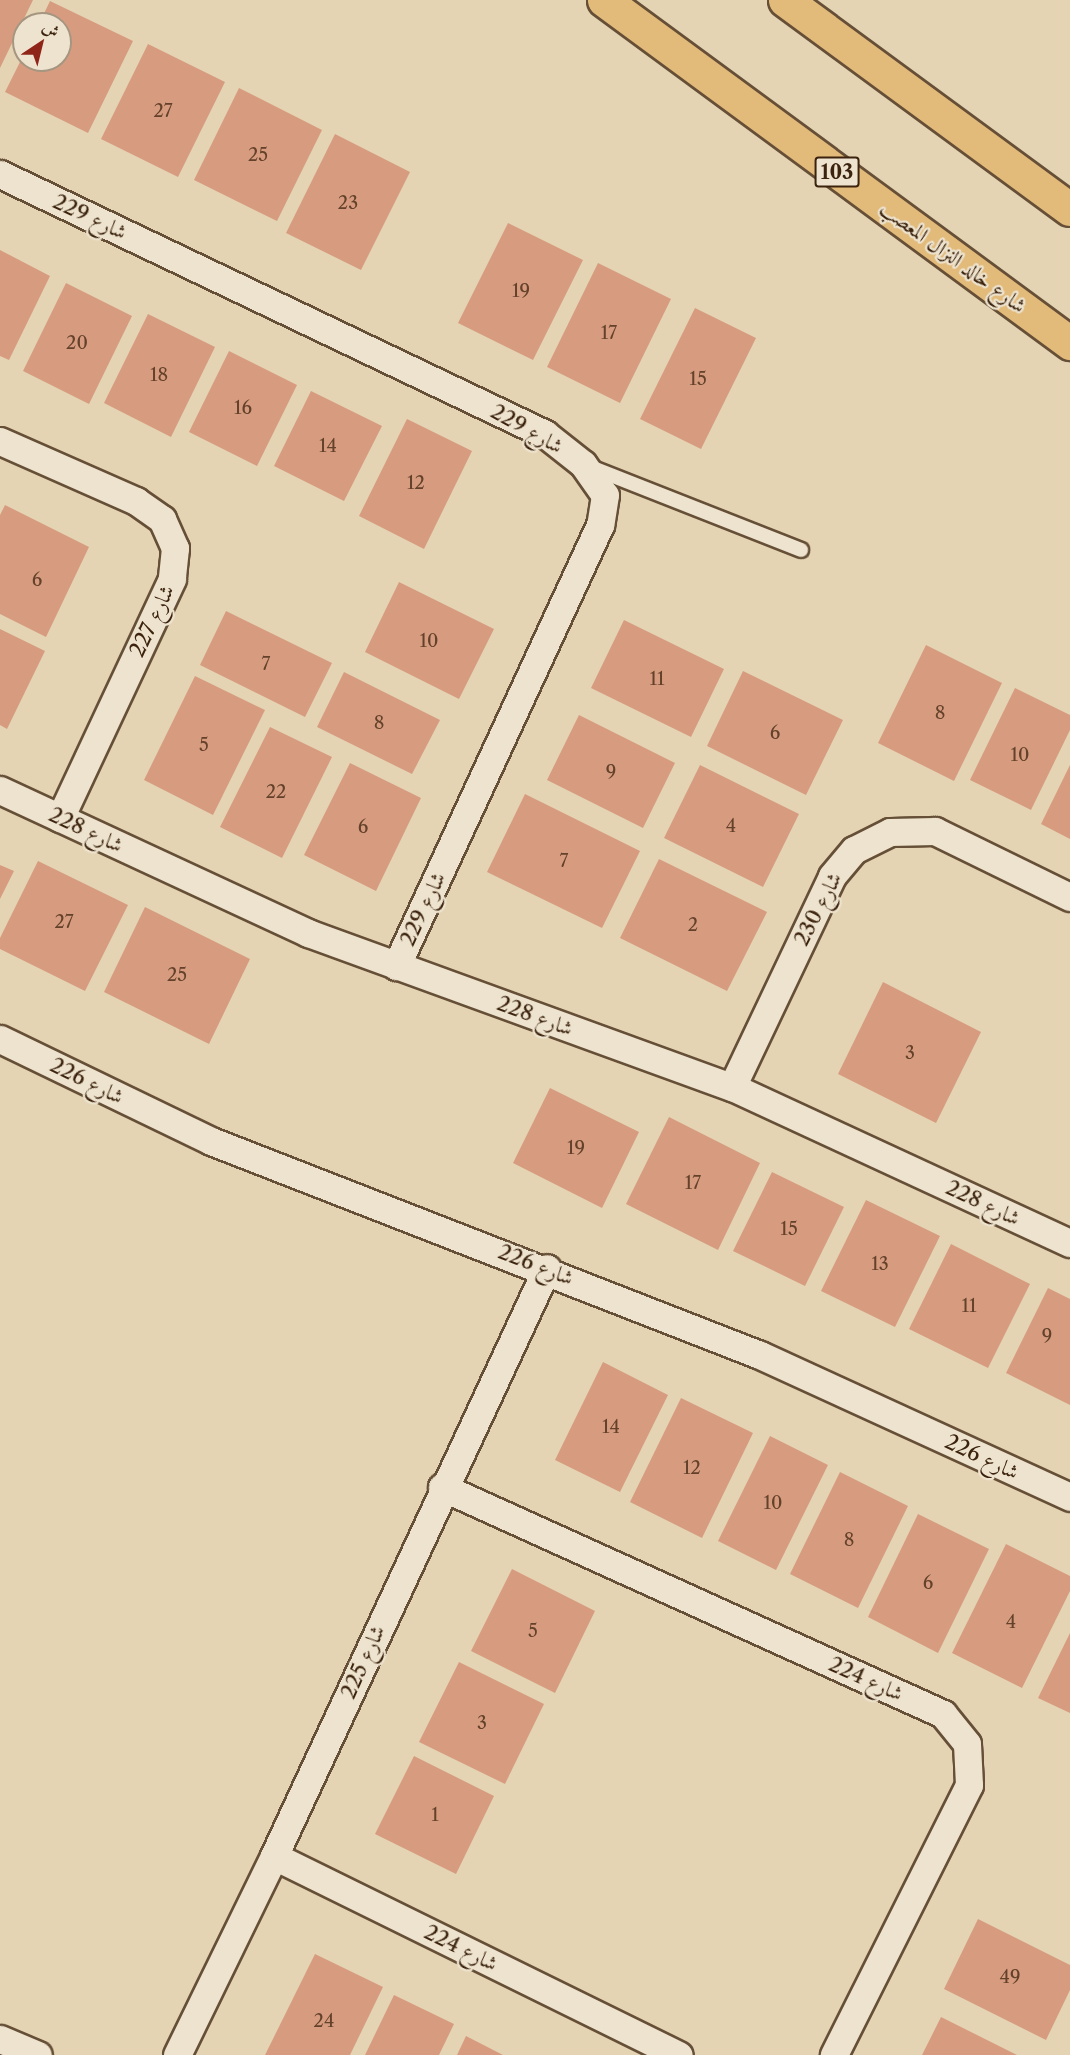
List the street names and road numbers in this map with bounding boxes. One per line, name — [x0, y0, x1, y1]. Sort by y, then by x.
road number: 103 — [814, 155, 860, 189]
street label: شارع 229 — [49, 189, 131, 245]
street label: شارع خالد النزال المعصب — [875, 196, 1031, 318]
street label: شارع 229 — [487, 399, 567, 459]
street label: شارع 227 — [124, 581, 180, 661]
street label: شارع 228 — [45, 802, 127, 858]
street label: شارع 229 — [395, 868, 451, 950]
street label: شارع 230 — [789, 868, 847, 950]
street label: شارع 228 — [494, 991, 576, 1041]
street label: شارع 226 — [46, 1052, 128, 1110]
street label: شارع 228 — [942, 1175, 1024, 1231]
street label: شارع 226 — [495, 1239, 577, 1291]
street label: شارع 226 — [941, 1429, 1023, 1485]
street label: شارع 225 — [336, 1621, 390, 1703]
street label: شارع 224 — [825, 1652, 907, 1706]
street label: شارع 224 — [420, 1920, 502, 1976]

